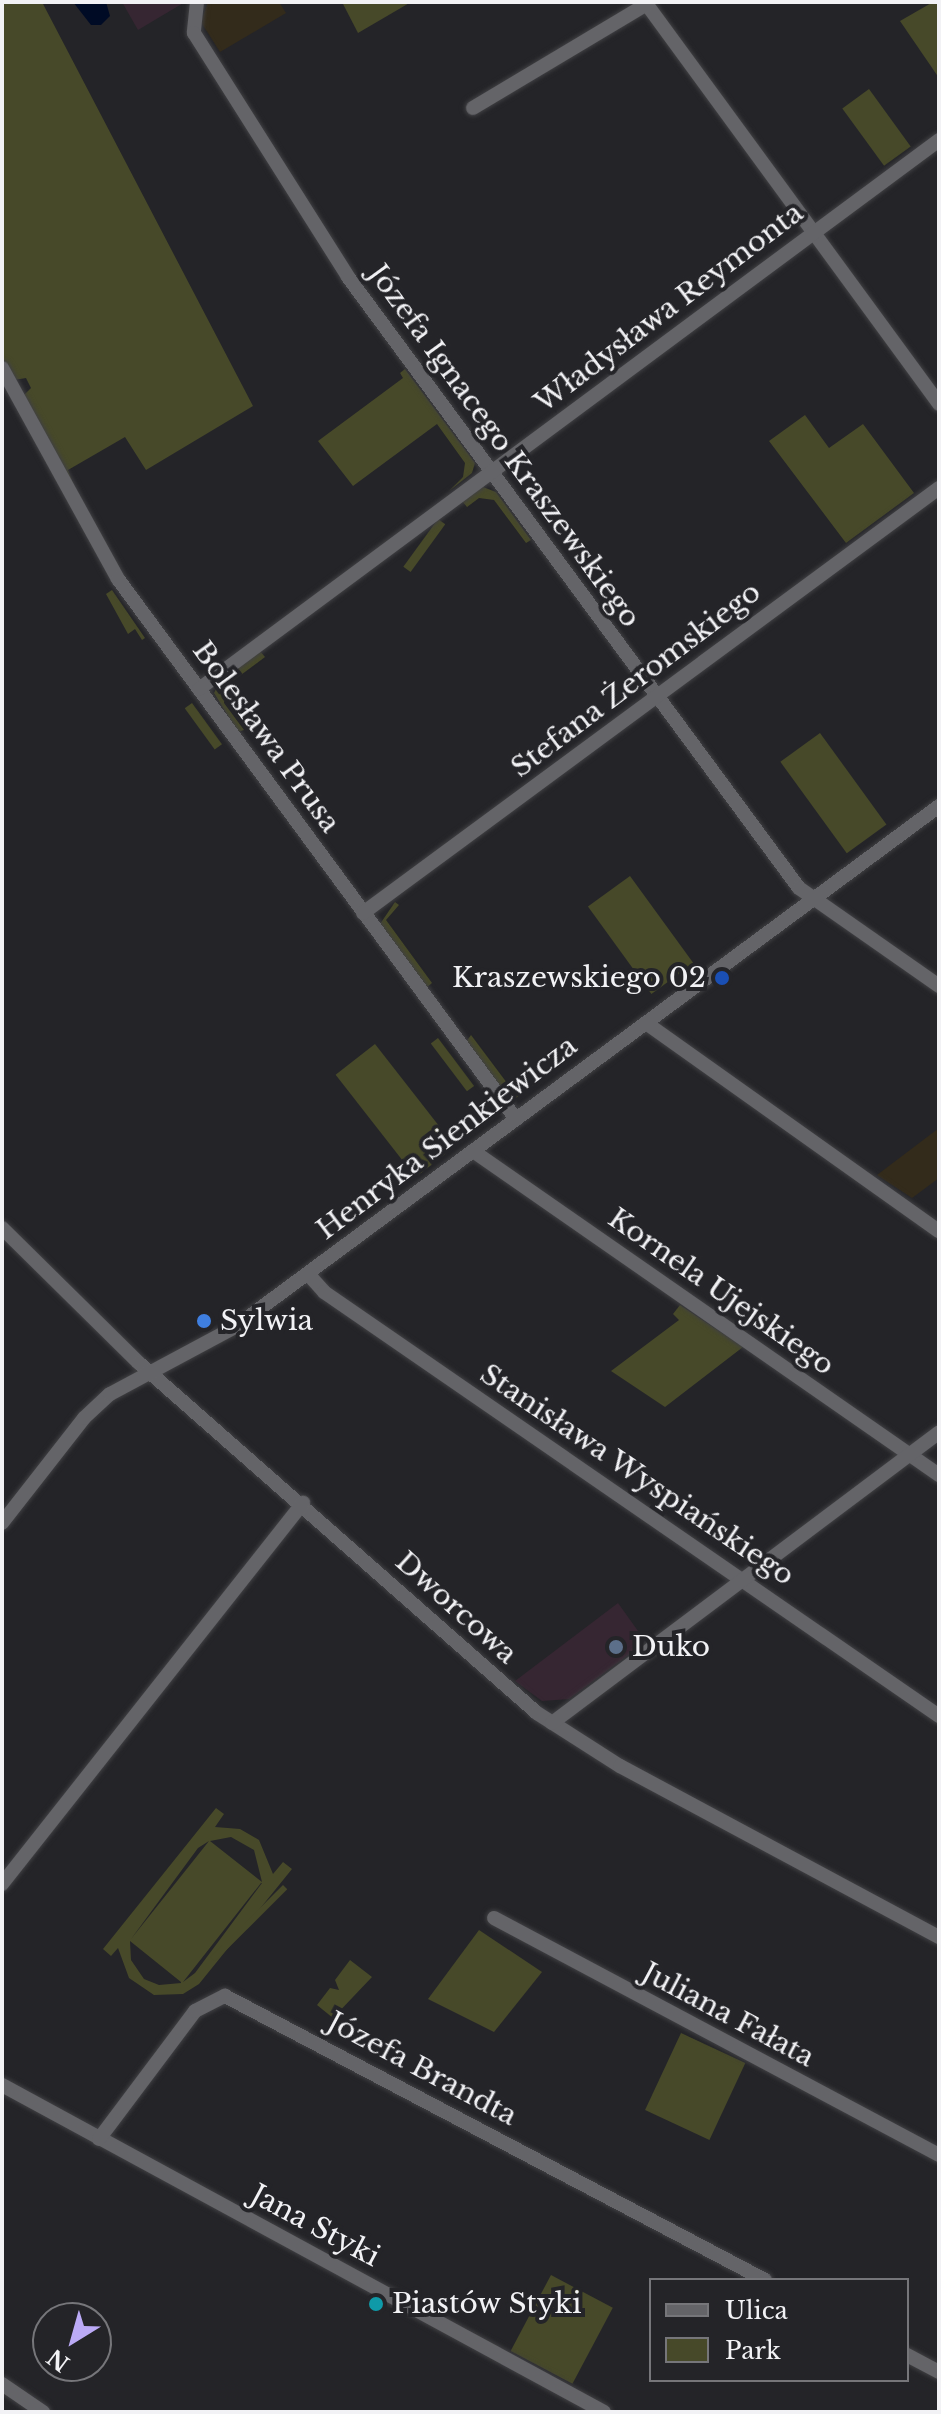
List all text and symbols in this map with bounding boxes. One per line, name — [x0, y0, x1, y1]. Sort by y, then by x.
street label: Władysława Reymonta — [528, 196, 810, 420]
street label: Józefa Ignacego Kraszewskiego — [361, 258, 647, 634]
street label: Stefana Żeromskiego — [505, 575, 767, 785]
street label: Bolesława Prusa — [185, 635, 347, 839]
place label: Kraszewskiego 02 — [452, 961, 706, 995]
marker: Kraszewskiego 02 — [713, 969, 731, 987]
street label: Henryka Sienkiewicza — [310, 1029, 584, 1247]
street label: Kornela Ujejskiego — [602, 1201, 840, 1383]
place label: Sylwia — [220, 1304, 313, 1338]
marker: Sylwia — [195, 1312, 213, 1330]
street label: Stanisława Wyspiańskiego — [473, 1357, 801, 1593]
street label: Dworcowa — [389, 1545, 523, 1671]
place label: Duko — [632, 1630, 710, 1664]
marker: Duko — [607, 1638, 625, 1656]
street label: Juliana Fałata — [636, 1956, 820, 2074]
street label: Józefa Brandta — [322, 2005, 522, 2133]
street label: Jana Styki — [245, 2178, 385, 2274]
legend — [649, 2278, 909, 2382]
place label: Piastów Styki — [392, 2287, 582, 2321]
marker: Piastów Styki — [367, 2295, 385, 2313]
text: Ulica — [725, 2296, 788, 2325]
north arrow — [32, 2302, 112, 2382]
text: Park — [725, 2336, 781, 2365]
text: N — [42, 2343, 75, 2377]

